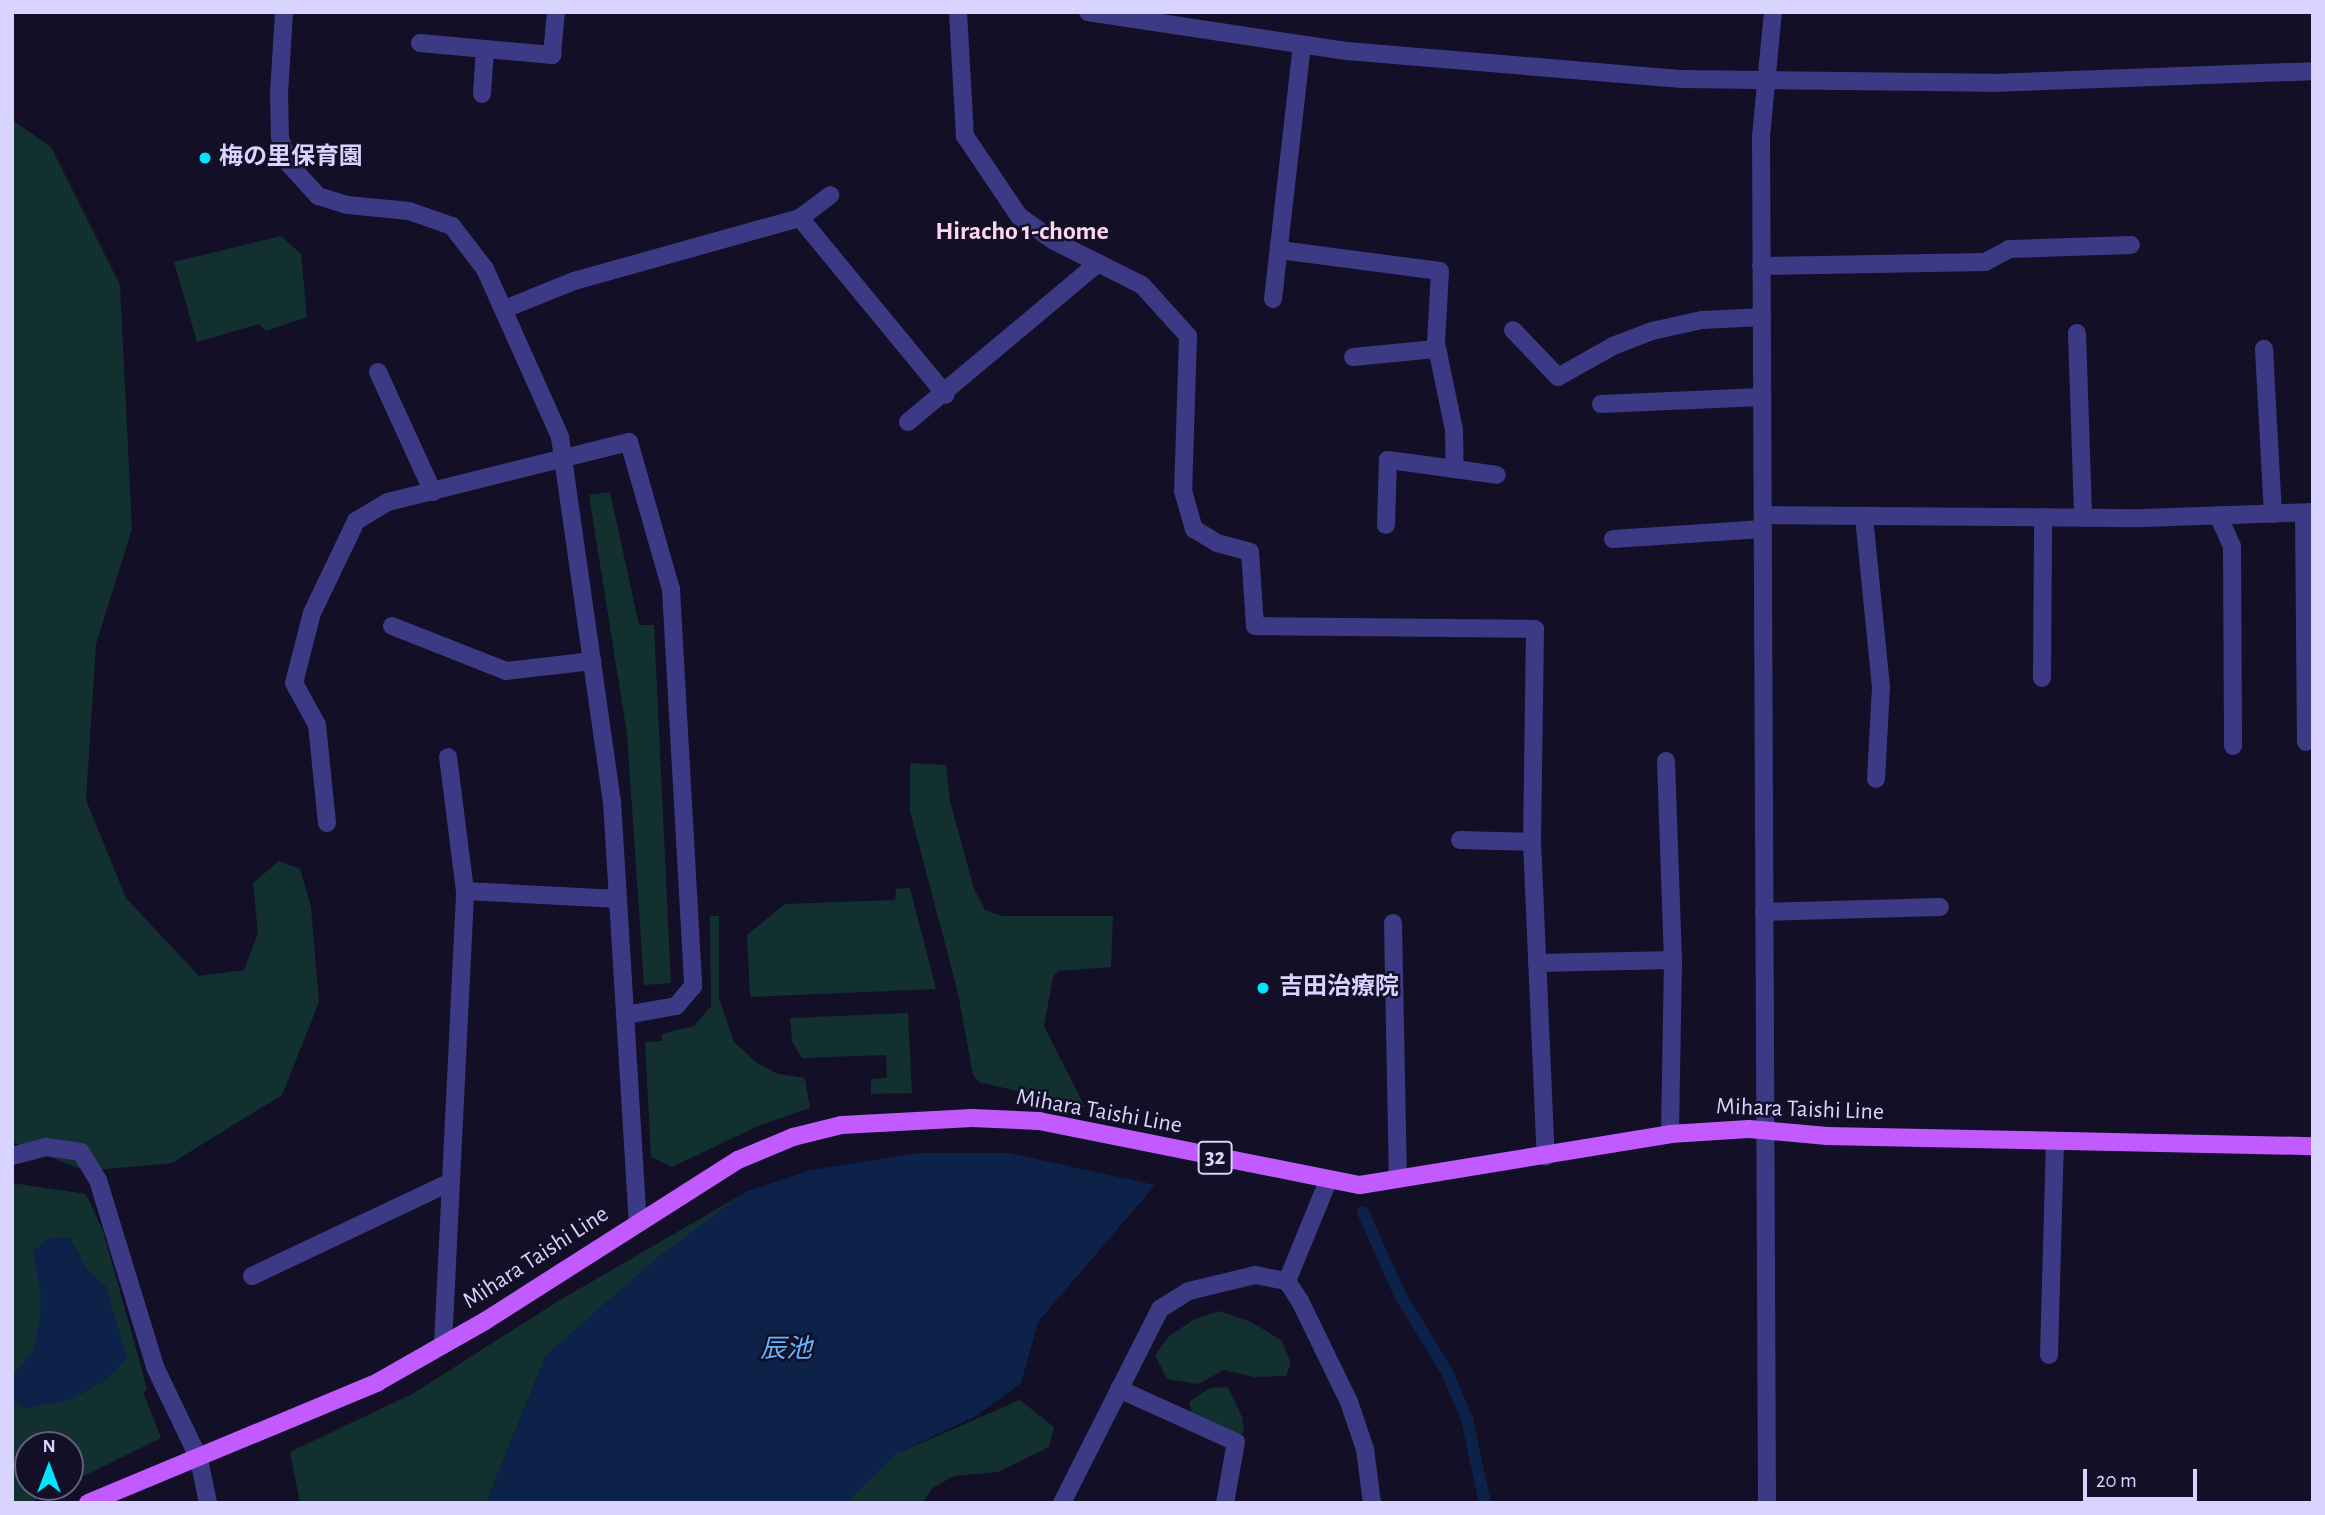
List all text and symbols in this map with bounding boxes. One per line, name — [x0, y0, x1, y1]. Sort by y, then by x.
place label: 梅の里保育園 — [219, 144, 363, 172]
marker: 梅の里保育園 — [197, 150, 213, 166]
district label: Hiracho 1-chome — [935, 216, 1109, 248]
place label: 吉田治療院 — [1279, 974, 1399, 1002]
marker: 吉田治療院 — [1253, 978, 1273, 998]
street label: Mihara Taishi Line — [1014, 1083, 1184, 1141]
street label: Mihara Taishi Line — [1716, 1093, 1884, 1127]
road number: 32 — [1198, 1138, 1232, 1177]
street label: Mihara Taishi Line — [458, 1200, 614, 1316]
water label: 辰池 — [760, 1334, 812, 1366]
north arrow — [14, 1431, 84, 1501]
text: N — [42, 1437, 56, 1456]
scale bar — [2087, 1456, 2201, 1500]
text: 20 m — [2096, 1470, 2137, 1491]

